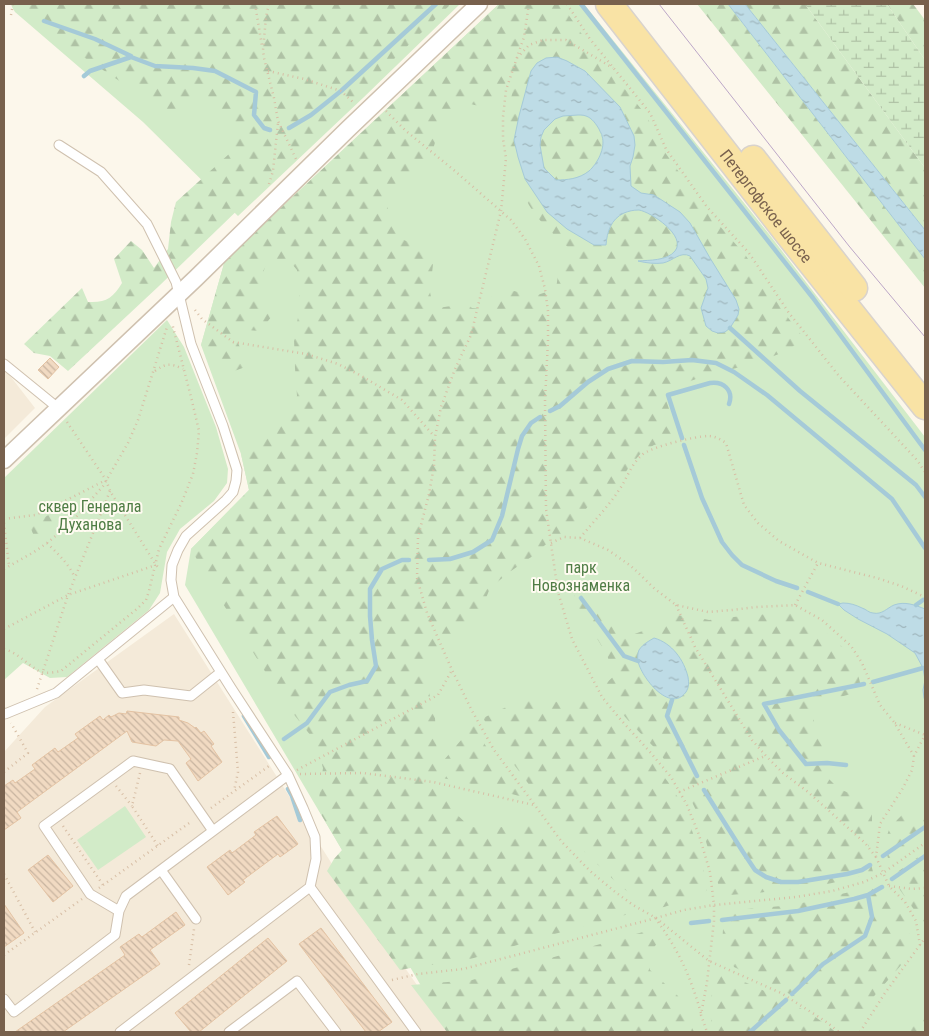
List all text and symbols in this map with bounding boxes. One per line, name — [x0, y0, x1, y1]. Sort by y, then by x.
street label: Петергофское шоссе — [716, 145, 817, 266]
park label: сквер Генерала Духанова — [38, 497, 142, 534]
park label: парк Новознаменка — [532, 558, 630, 595]

